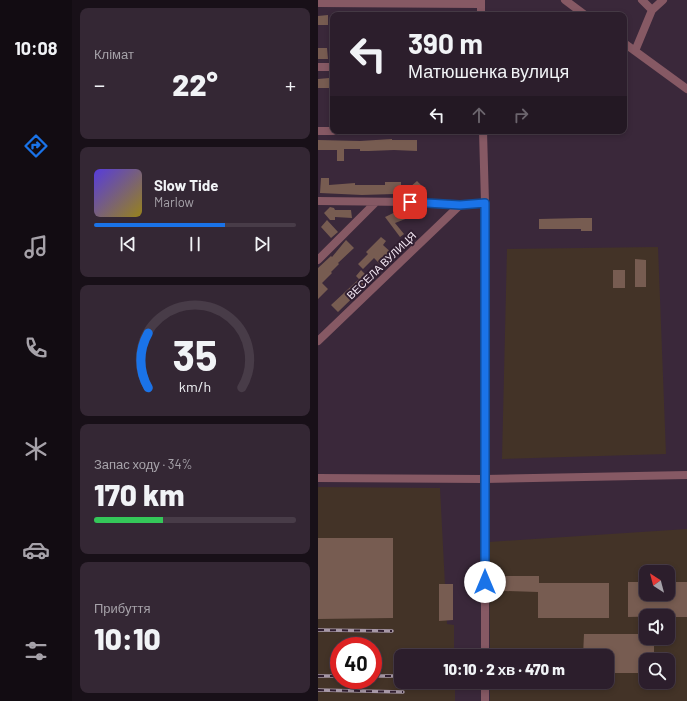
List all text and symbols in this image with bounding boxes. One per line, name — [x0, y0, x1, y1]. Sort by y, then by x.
text: 390 m — [408, 26, 483, 60]
icon: left — [342, 28, 394, 80]
text: 10:08 — [14, 37, 58, 59]
text: Клімат — [94, 46, 134, 62]
text: Матюшенка вулиця — [408, 60, 569, 82]
text: 22° — [172, 66, 218, 102]
text: − — [94, 71, 105, 97]
text: + — [285, 71, 296, 97]
icon: left — [426, 104, 448, 126]
icon: ahead — [468, 104, 490, 126]
icon: right — [510, 104, 532, 126]
icon: directions — [22, 132, 50, 160]
text: Slow Tide — [154, 176, 218, 194]
pin — [393, 185, 427, 219]
icon: arrive — [399, 191, 421, 213]
text: Marlow — [154, 194, 194, 210]
street label: ВЕСЕЛА ВУЛИЦЯ — [344, 229, 418, 301]
icon: music — [22, 233, 50, 261]
icon: previous — [117, 233, 139, 255]
icon: pause — [184, 233, 206, 255]
icon: next — [251, 233, 273, 255]
text: 35 — [173, 329, 217, 379]
icon: phone — [22, 334, 50, 362]
text: km/h — [179, 378, 211, 395]
icon: climate — [22, 435, 50, 463]
text: Запас ходу · 34% — [94, 456, 193, 472]
text: 170 km — [94, 476, 184, 512]
icon: car — [22, 536, 50, 564]
position arrow — [464, 561, 506, 603]
north arrow — [639, 565, 675, 601]
map controls — [639, 565, 675, 689]
text: Прибуття — [94, 600, 150, 616]
button: sound — [639, 609, 675, 645]
text: 10:10 — [94, 620, 161, 656]
icon: filters — [22, 637, 50, 665]
speed limit sign: 40 — [330, 637, 382, 689]
button: search — [639, 653, 675, 689]
text: 10:10 · 2 хв · 470 m — [443, 660, 565, 678]

